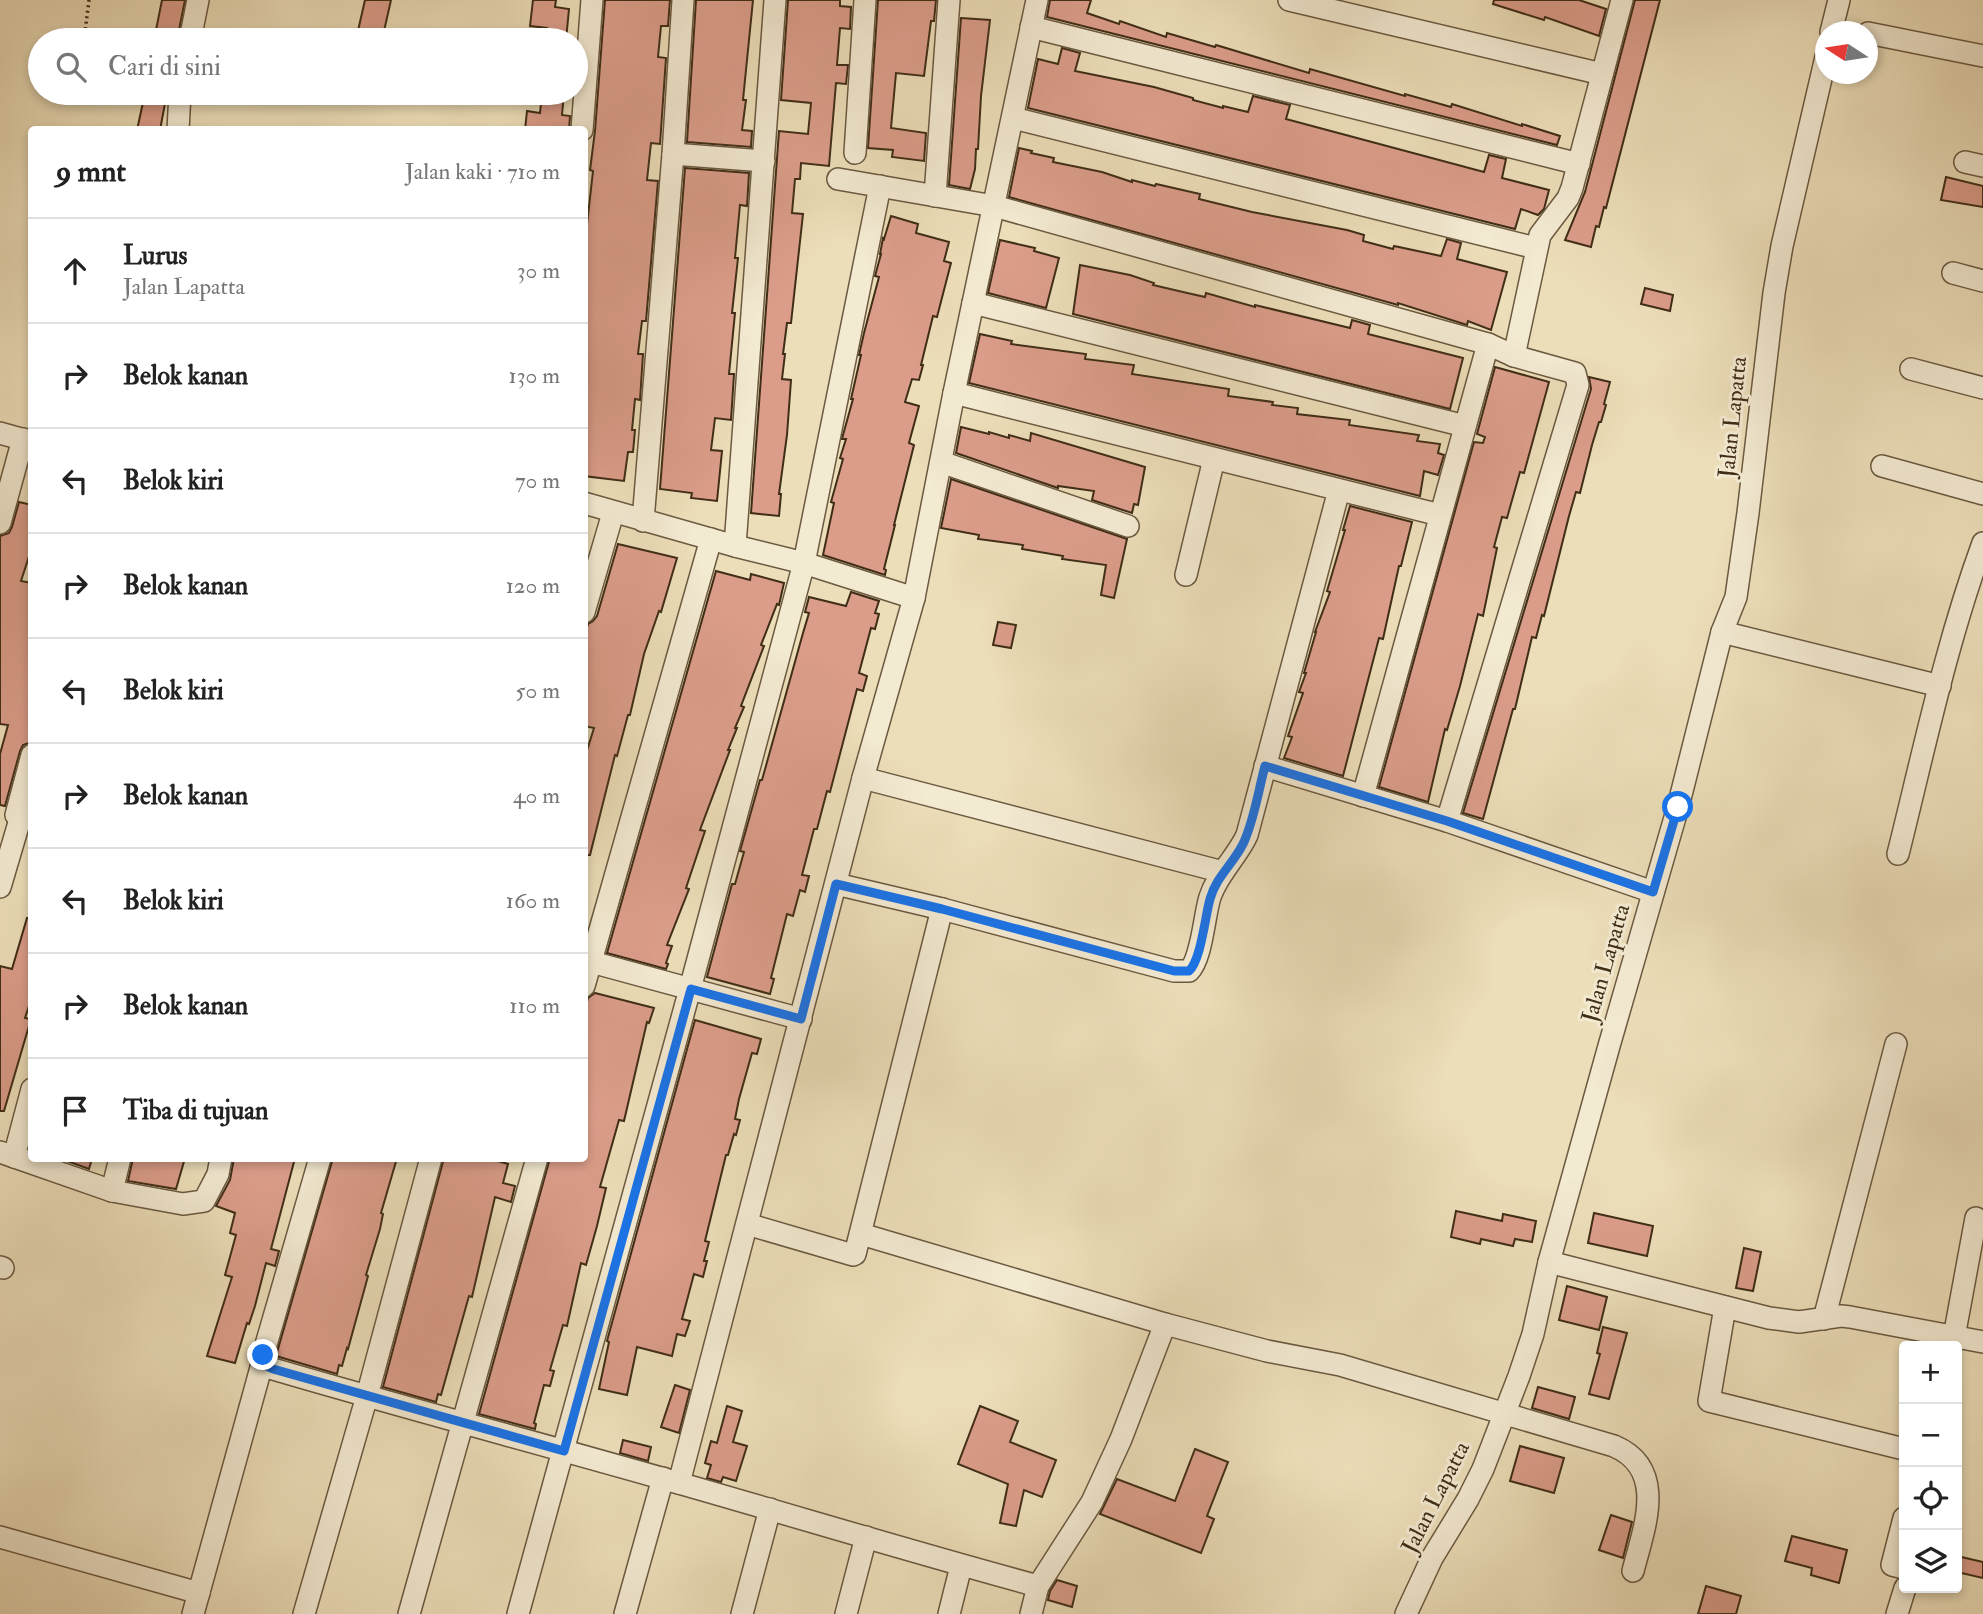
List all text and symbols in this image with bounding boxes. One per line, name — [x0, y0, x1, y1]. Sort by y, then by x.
north arrow — [1815, 21, 1878, 84]
search box — [28, 28, 588, 105]
icon: search — [52, 48, 90, 86]
text: Cari di sini — [108, 51, 221, 83]
text: 9 mnt — [56, 153, 126, 190]
text: Jalan kaki · 710 m — [405, 157, 560, 186]
text: Lurus — [123, 240, 187, 272]
icon: ahead — [56, 252, 94, 290]
text: 30 m — [517, 256, 560, 285]
text: Jalan Lapatta — [123, 272, 245, 301]
street label: Jalan Lapatta — [1712, 354, 1754, 480]
icon: right — [56, 357, 94, 395]
text: Belok kanan — [123, 360, 248, 392]
text: 130 m — [508, 361, 560, 390]
icon: left — [56, 462, 94, 500]
text: Belok kiri — [123, 465, 224, 497]
text: 70 m — [515, 466, 560, 495]
icon: right — [56, 567, 94, 605]
text: Belok kanan — [123, 570, 248, 602]
text: 120 m — [506, 571, 560, 600]
icon: left — [56, 672, 94, 710]
text: Belok kiri — [123, 675, 224, 707]
text: 50 m — [516, 676, 560, 705]
icon: right — [56, 777, 94, 815]
text: Belok kanan — [123, 780, 248, 812]
text: 40 m — [513, 781, 560, 810]
route start — [1662, 791, 1693, 822]
icon: left — [56, 882, 94, 920]
text: Belok kiri — [123, 885, 224, 917]
text: 160 m — [506, 886, 560, 915]
street label: Jalan Lapatta — [1574, 900, 1637, 1027]
icon: right — [56, 987, 94, 1025]
text: Belok kanan — [123, 990, 248, 1022]
text: 110 m — [509, 991, 560, 1020]
icon: arrive — [56, 1092, 94, 1130]
text: Tiba di tujuan — [123, 1095, 268, 1127]
route end — [247, 1339, 278, 1370]
map controls — [1899, 1341, 1962, 1593]
button: + — [1899, 1341, 1962, 1404]
button: − — [1899, 1404, 1962, 1467]
street label: Jalan Lapatta — [1394, 1436, 1477, 1559]
button: locate — [1899, 1467, 1962, 1530]
button: layers — [1899, 1530, 1962, 1593]

